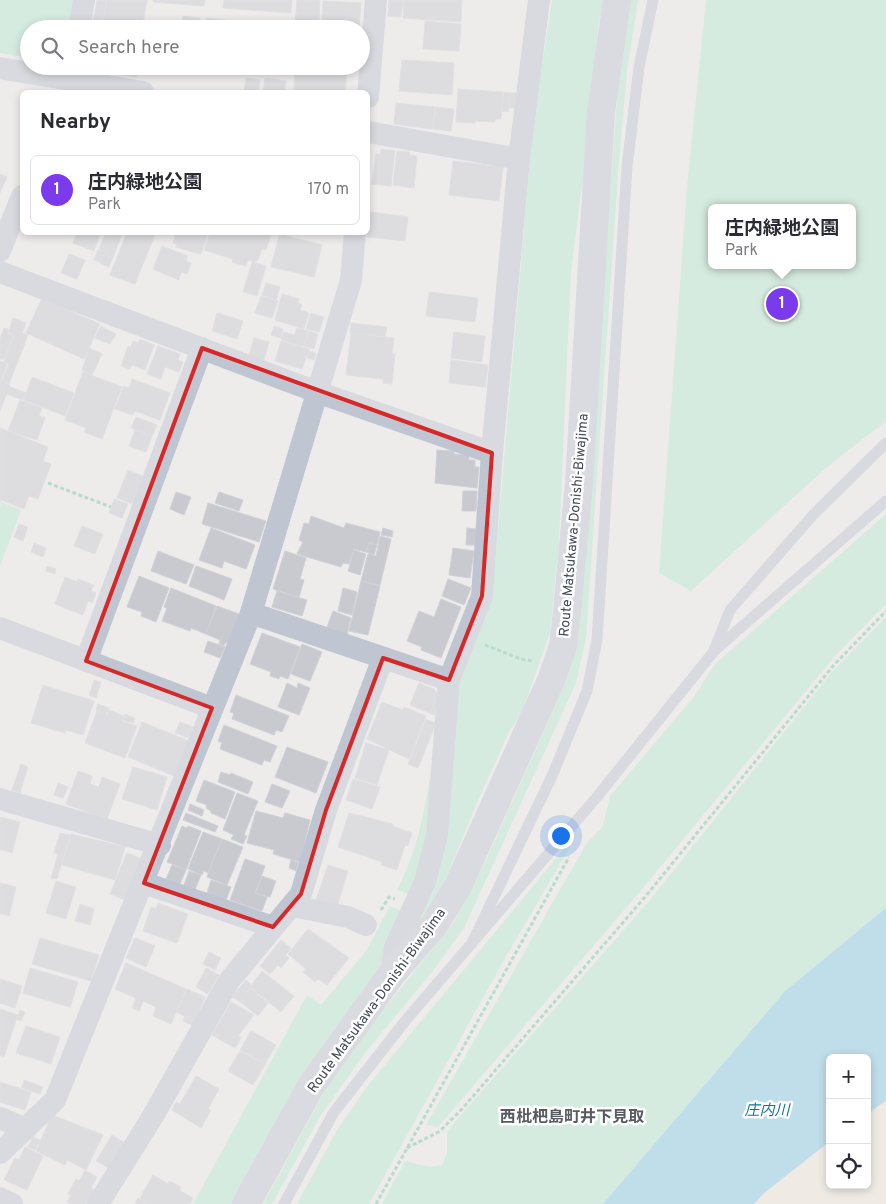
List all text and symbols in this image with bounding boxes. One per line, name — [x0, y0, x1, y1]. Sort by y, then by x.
search box — [20, 20, 370, 75]
icon: search — [38, 34, 66, 62]
text: Search here — [78, 36, 180, 60]
text: Nearby — [40, 109, 111, 136]
text: 庄内緑地公園 — [88, 171, 202, 195]
text: 1 — [54, 180, 60, 200]
text: 170 m — [308, 180, 349, 200]
text: Park — [88, 195, 121, 215]
popup — [708, 204, 856, 269]
text: 庄内緑地公園 — [725, 217, 839, 241]
text: Park — [725, 241, 758, 261]
pin: 1 — [766, 285, 798, 323]
street label: Route Matsukawa-Donishi-Biwajima — [556, 413, 593, 637]
your location — [548, 823, 574, 849]
street label: Route Matsukawa-Donishi-Biwajima — [305, 905, 450, 1096]
map controls — [826, 1054, 871, 1189]
button: + — [826, 1054, 871, 1099]
button: − — [826, 1099, 871, 1144]
water label: 庄内川 — [744, 1102, 791, 1121]
district label: 西枇杷島町井下見取 — [500, 1107, 644, 1128]
button: locate — [826, 1144, 871, 1189]

